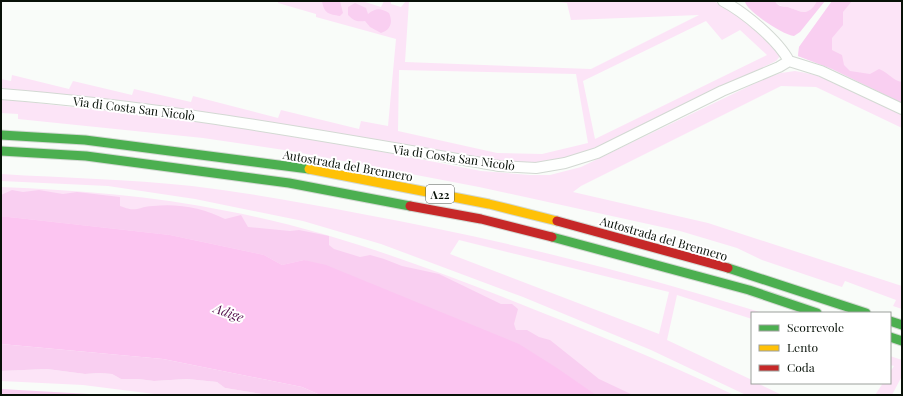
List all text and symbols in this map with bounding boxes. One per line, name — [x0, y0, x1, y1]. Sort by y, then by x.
street label: Via di Costa San Nicolò — [71, 92, 196, 123]
street label: Via di Costa San Nicolò — [391, 140, 516, 174]
street label: Autostrada del Brennero — [281, 145, 415, 184]
road number: A22 — [426, 185, 454, 203]
street label: Autostrada del Brennero — [597, 212, 730, 264]
water label: Adige — [210, 298, 247, 325]
legend — [751, 312, 891, 384]
text: Scorrevole — [787, 319, 844, 335]
text: Lento — [787, 339, 819, 355]
text: Coda — [787, 359, 815, 375]

